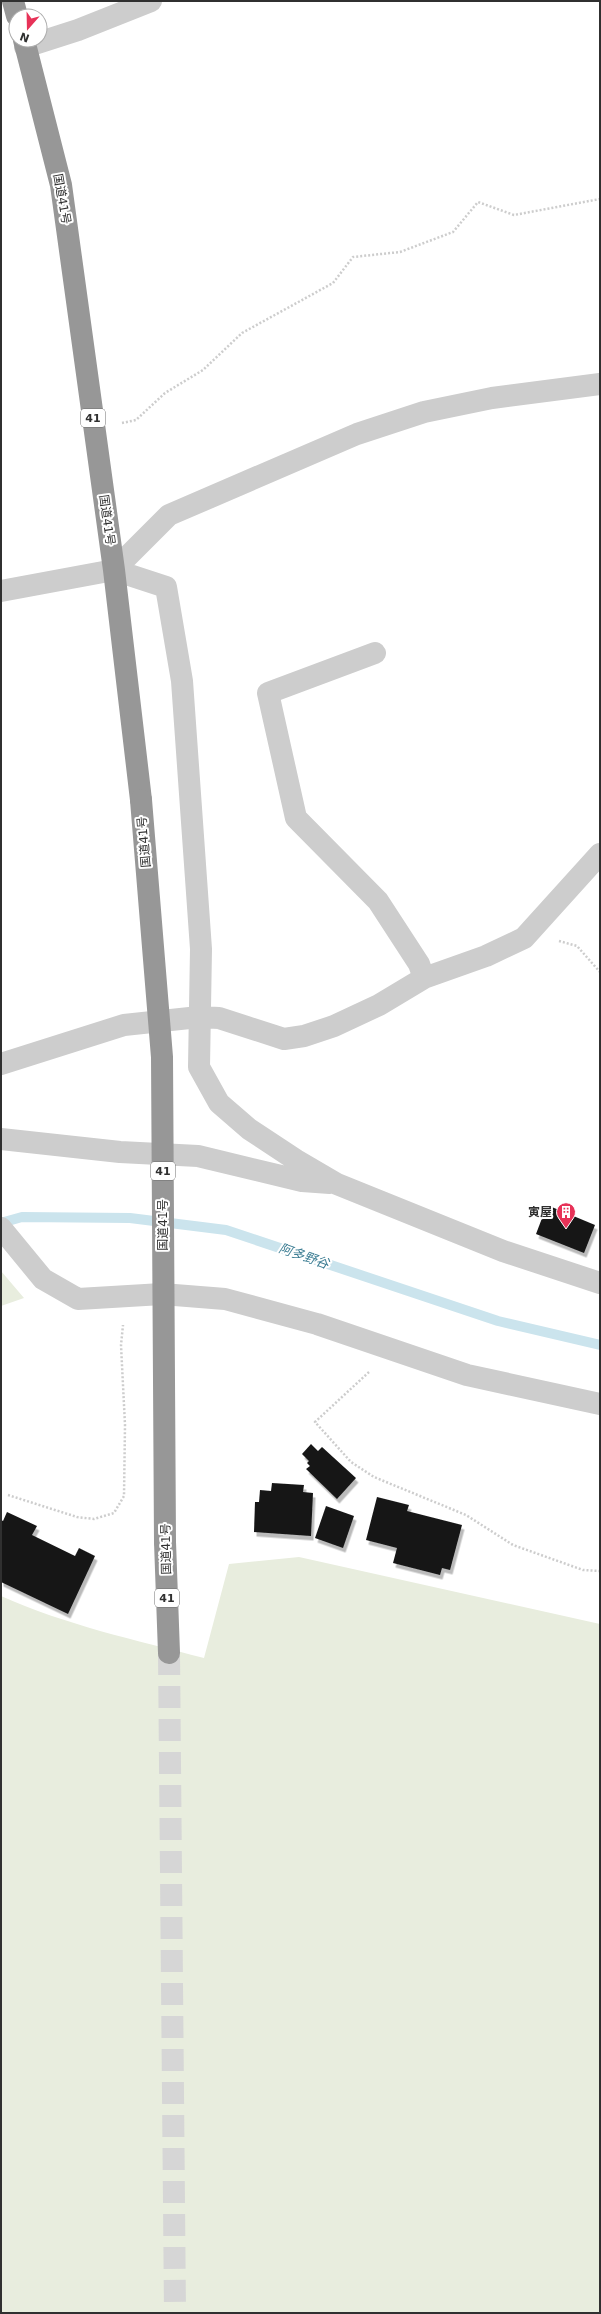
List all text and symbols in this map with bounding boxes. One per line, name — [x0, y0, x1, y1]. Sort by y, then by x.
north arrow — [8, 8, 48, 48]
text: N — [18, 29, 31, 45]
street label: 国道41号 — [51, 173, 73, 225]
road number: 41 — [81, 409, 105, 427]
street label: 国道41号 — [96, 494, 118, 546]
street label: 国道41号 — [135, 816, 153, 868]
road number: 41 — [151, 1162, 175, 1180]
street label: 国道41号 — [156, 1199, 170, 1251]
building icon: 寅屋 — [555, 1201, 577, 1229]
place label: 寅屋 — [528, 1205, 552, 1219]
water label: 阿多野谷 — [277, 1240, 332, 1272]
street label: 国道41号 — [159, 1523, 173, 1575]
road number: 41 — [155, 1589, 179, 1607]

